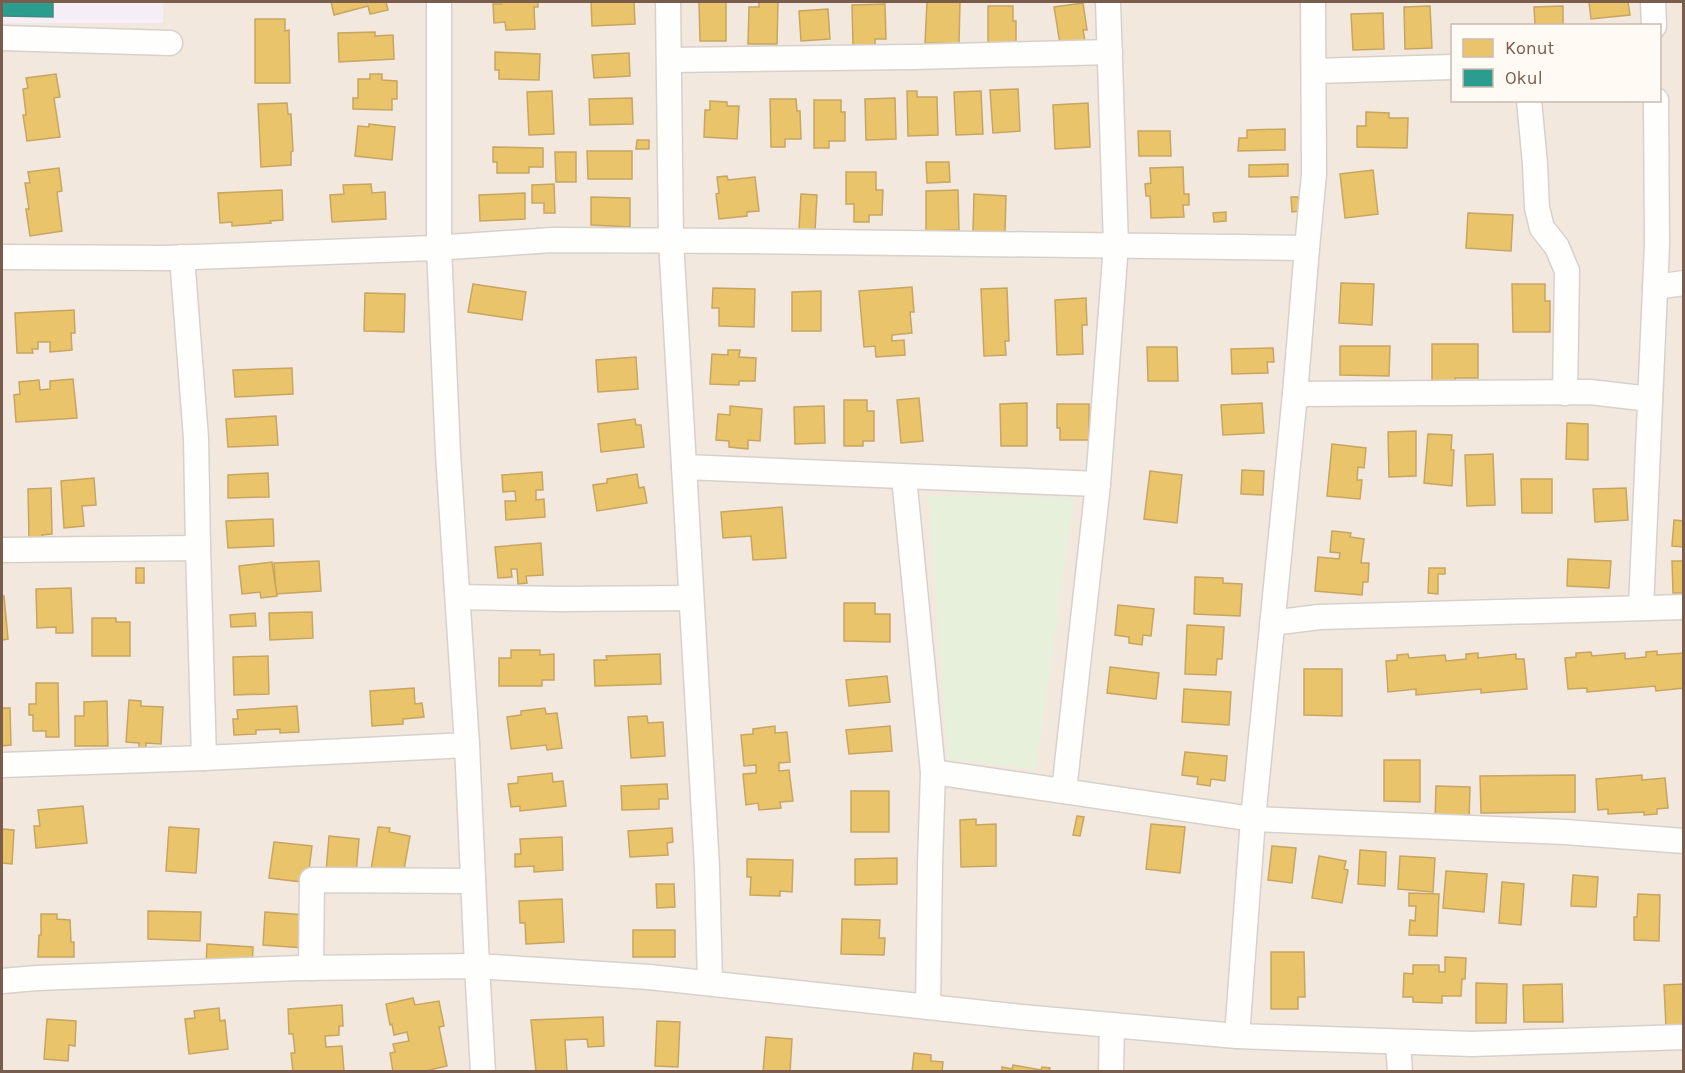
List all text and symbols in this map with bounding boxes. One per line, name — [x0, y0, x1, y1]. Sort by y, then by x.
legend — [1451, 24, 1661, 102]
text: Konut — [1505, 37, 1555, 59]
text: Okul — [1505, 67, 1543, 89]

